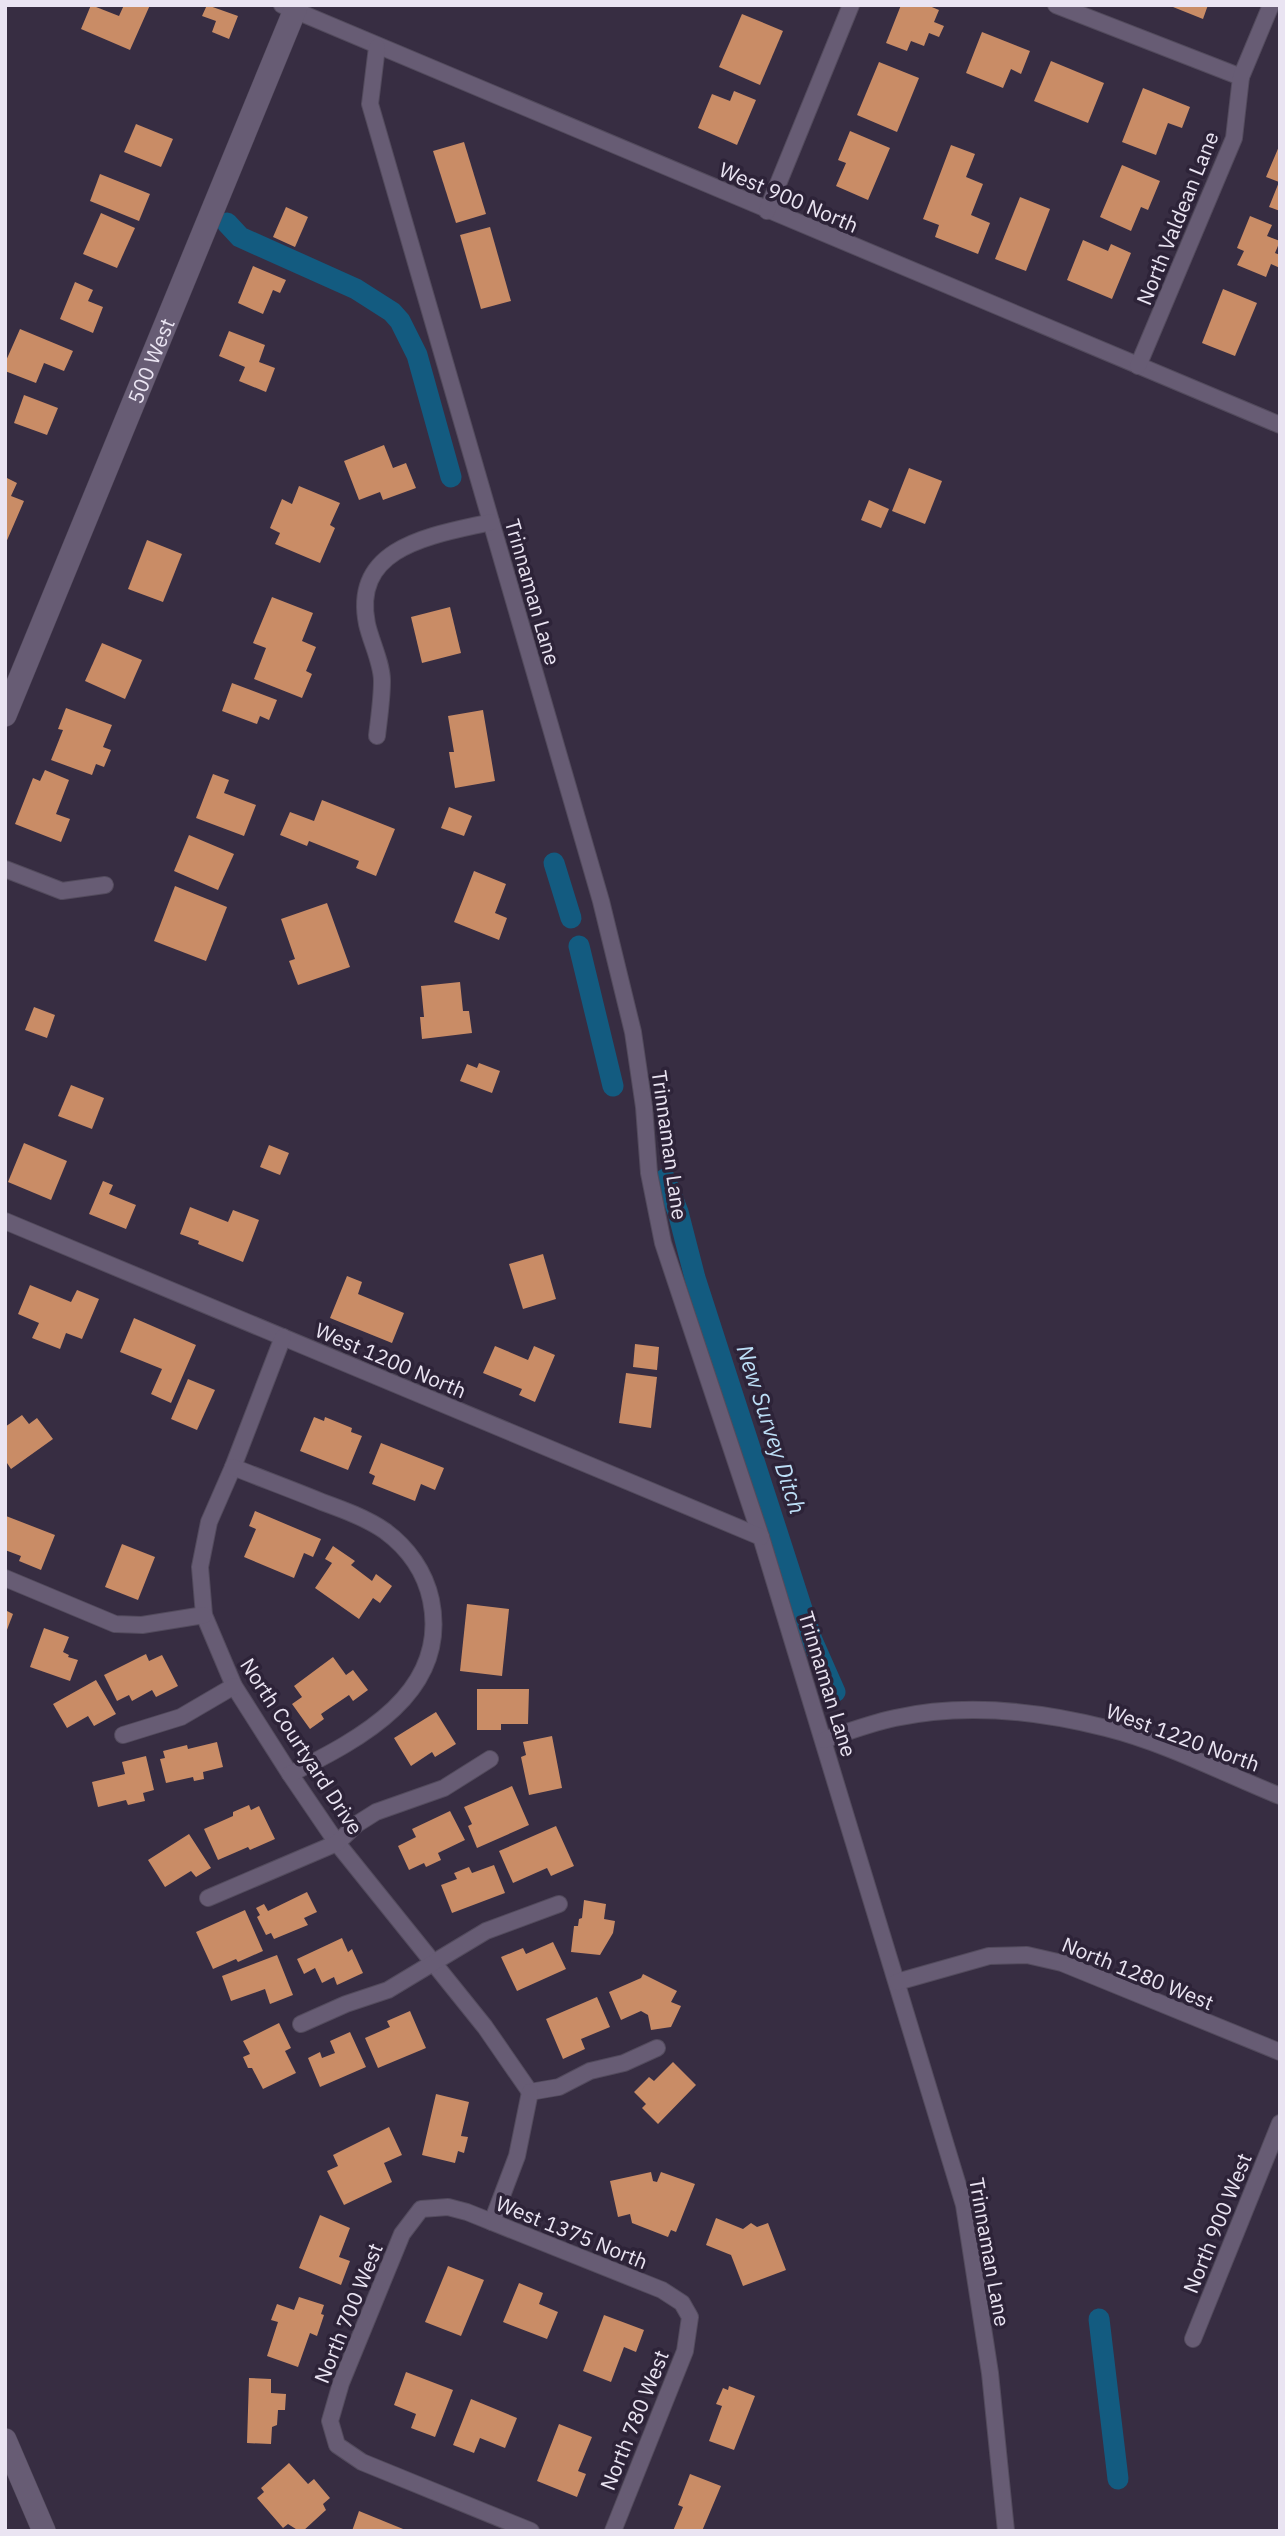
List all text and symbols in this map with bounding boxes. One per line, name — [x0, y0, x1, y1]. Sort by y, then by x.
street label: North Valdean Lane — [1129, 127, 1225, 309]
street label: West 900 North — [715, 155, 863, 239]
street label: 500 West — [121, 314, 181, 408]
street label: Trinnaman Lane — [499, 516, 567, 668]
street label: Trinnaman Lane — [646, 1068, 694, 1222]
street label: West 1200 North — [311, 1316, 471, 1404]
water label: New Survey Ditch — [730, 1340, 814, 1518]
street label: Trinnaman Lane — [793, 1608, 863, 1760]
street label: North Courtyard Drive — [234, 1652, 370, 1840]
street label: West 1220 North — [1102, 1696, 1264, 1778]
street label: North 1280 West — [1058, 1930, 1218, 2016]
street label: North 900 West — [1176, 2149, 1258, 2297]
street label: Trinnaman Lane — [963, 2175, 1017, 2329]
street label: West 1375 North — [492, 2189, 652, 2275]
street label: North 700 West — [307, 2239, 389, 2387]
street label: North 780 West — [593, 2346, 675, 2494]

